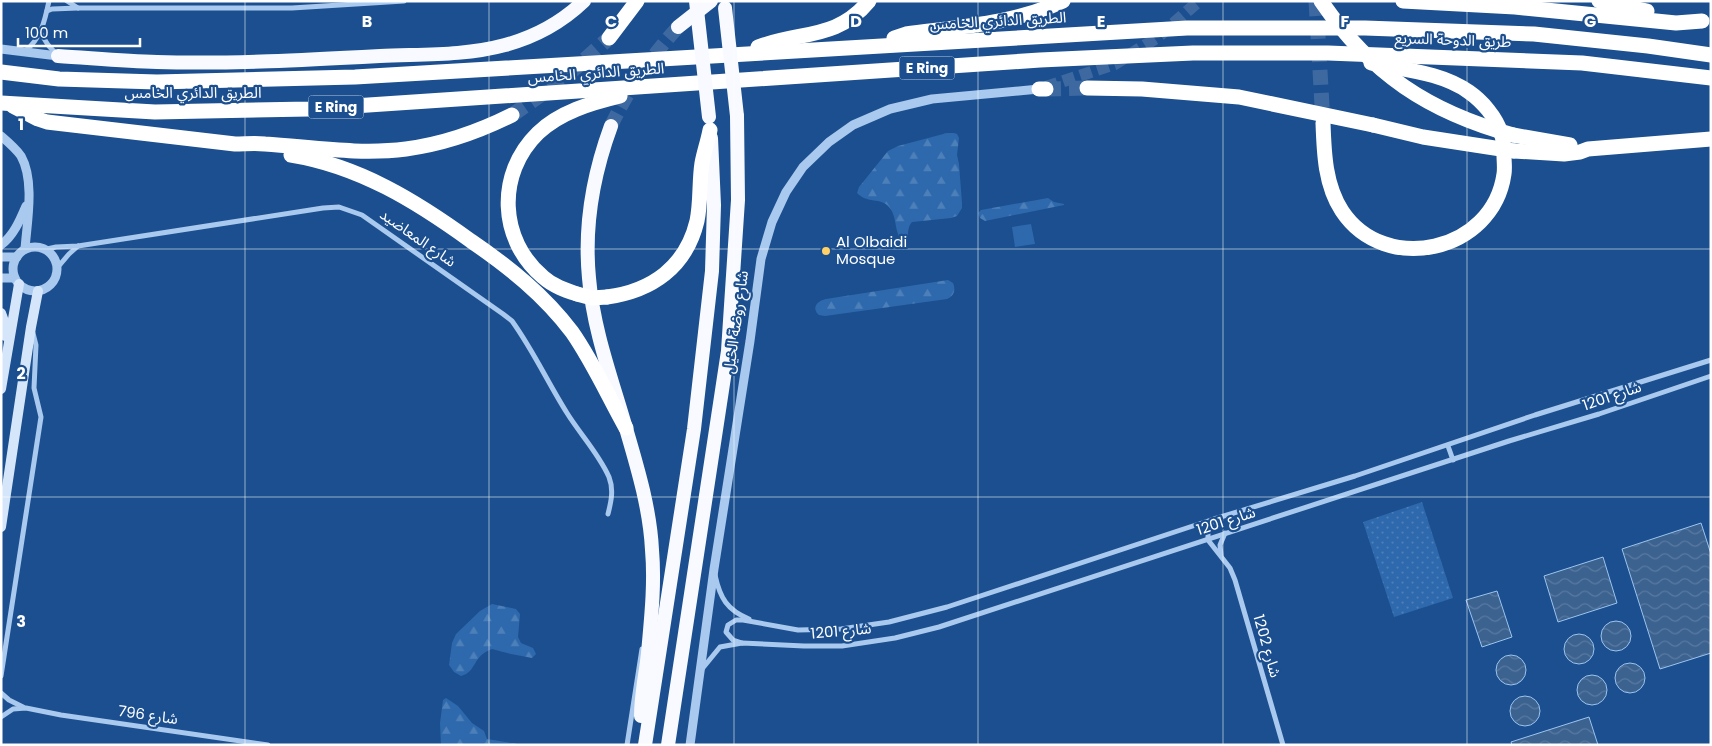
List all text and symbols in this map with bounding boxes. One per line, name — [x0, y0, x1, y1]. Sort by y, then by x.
street label: الطريق الدائري الخامس — [929, 6, 1067, 36]
text: B — [362, 10, 372, 33]
text: C — [605, 10, 617, 33]
text: D — [850, 10, 862, 33]
text: E — [1097, 10, 1105, 33]
text: F — [1341, 10, 1350, 33]
text: G — [1584, 10, 1596, 33]
scale bar — [18, 15, 140, 47]
text: 100 m — [25, 22, 68, 43]
street label: طريق الدوحة السريع — [1394, 27, 1512, 54]
road number: E Ring — [900, 56, 954, 80]
street label: الطريق الدائري الخامس — [527, 57, 665, 89]
street label: الطريق الدائري الخامس — [125, 82, 261, 104]
road number: E Ring — [308, 95, 364, 118]
text: 1 — [18, 113, 24, 136]
street label: شارع المعاضيد — [375, 204, 461, 273]
place label: Al Olbaidi Mosque — [836, 231, 907, 269]
marker: Al Olbaidi Mosque — [820, 245, 832, 257]
street label: شارع روضة الخيل — [718, 269, 755, 375]
text: 2 — [16, 362, 26, 385]
street label: شارع 1201 — [1580, 376, 1645, 417]
street label: شارع 1201 — [1194, 501, 1259, 542]
text: 3 — [16, 610, 26, 633]
street label: شارع 1202 — [1247, 612, 1287, 681]
street label: شارع 1201 — [810, 617, 873, 646]
street label: شارع 796 — [116, 700, 180, 731]

